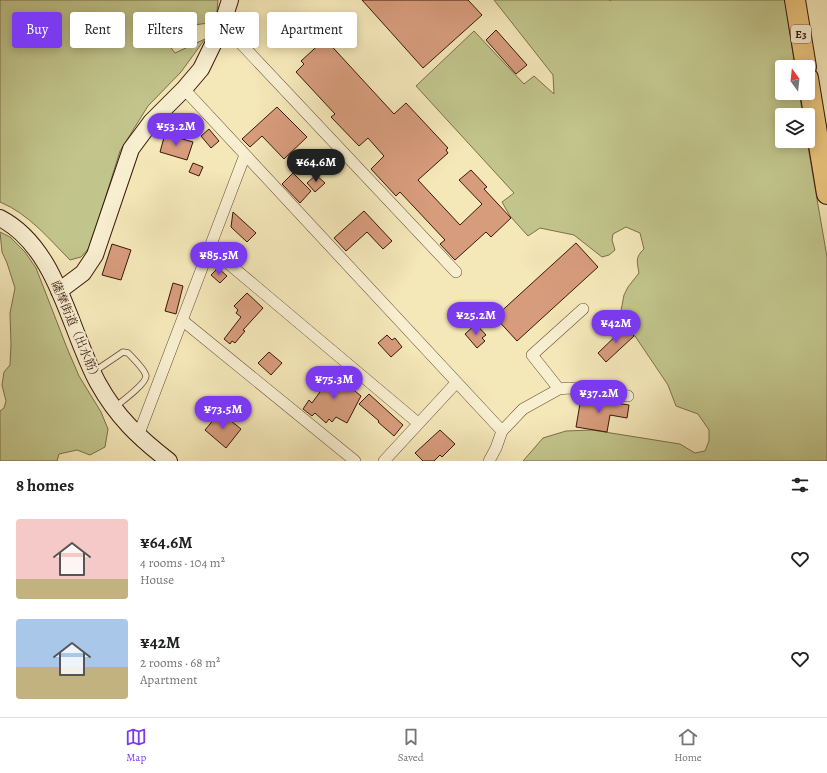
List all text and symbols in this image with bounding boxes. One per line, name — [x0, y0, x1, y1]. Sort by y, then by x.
chip: Buy — [12, 12, 62, 48]
chip: Rent — [70, 12, 125, 48]
chip: Filters — [133, 12, 197, 48]
chip: New — [205, 12, 259, 48]
chip: Apartment — [267, 12, 357, 48]
road number: E3 — [791, 25, 811, 43]
north arrow — [775, 60, 815, 100]
map controls — [775, 60, 815, 148]
button: layers — [775, 108, 815, 148]
pin: ¥53.2M — [143, 113, 209, 147]
text: ¥53.2M — [156, 117, 196, 134]
pin: ¥64.6M — [283, 149, 349, 183]
text: ¥64.6M — [296, 153, 336, 170]
pin: ¥85.5M — [186, 242, 252, 276]
text: ¥85.5M — [199, 246, 239, 263]
street label: 薩摩街道（出水筋） — [48, 278, 104, 384]
pin: ¥25.2M — [443, 302, 509, 336]
text: ¥25.2M — [456, 306, 496, 323]
pin: ¥42M — [592, 310, 640, 344]
text: ¥42M — [601, 314, 631, 331]
pin: ¥75.3M — [301, 366, 367, 400]
text: ¥75.3M — [315, 370, 353, 387]
pin: ¥37.2M — [566, 380, 632, 414]
text: ¥37.2M — [579, 384, 619, 401]
pin: ¥73.5M — [190, 396, 256, 430]
text: ¥73.5M — [204, 400, 242, 417]
text: 8 homes — [16, 474, 74, 497]
icon: filters — [789, 474, 811, 496]
text: ¥64.6M — [140, 531, 193, 554]
icon: home — [48, 535, 96, 583]
icon: heart — [789, 548, 811, 570]
text: 4 rooms · 104 m² — [140, 554, 225, 571]
text: House — [140, 571, 174, 588]
text: ¥42M — [140, 631, 180, 654]
icon: home — [48, 635, 96, 683]
icon: heart — [789, 648, 811, 670]
text: 2 rooms · 68 m² — [140, 654, 220, 671]
text: Apartment — [140, 671, 198, 688]
tab: Map — [125, 726, 147, 765]
tab: Saved — [398, 726, 424, 765]
tab: Home — [674, 726, 702, 765]

